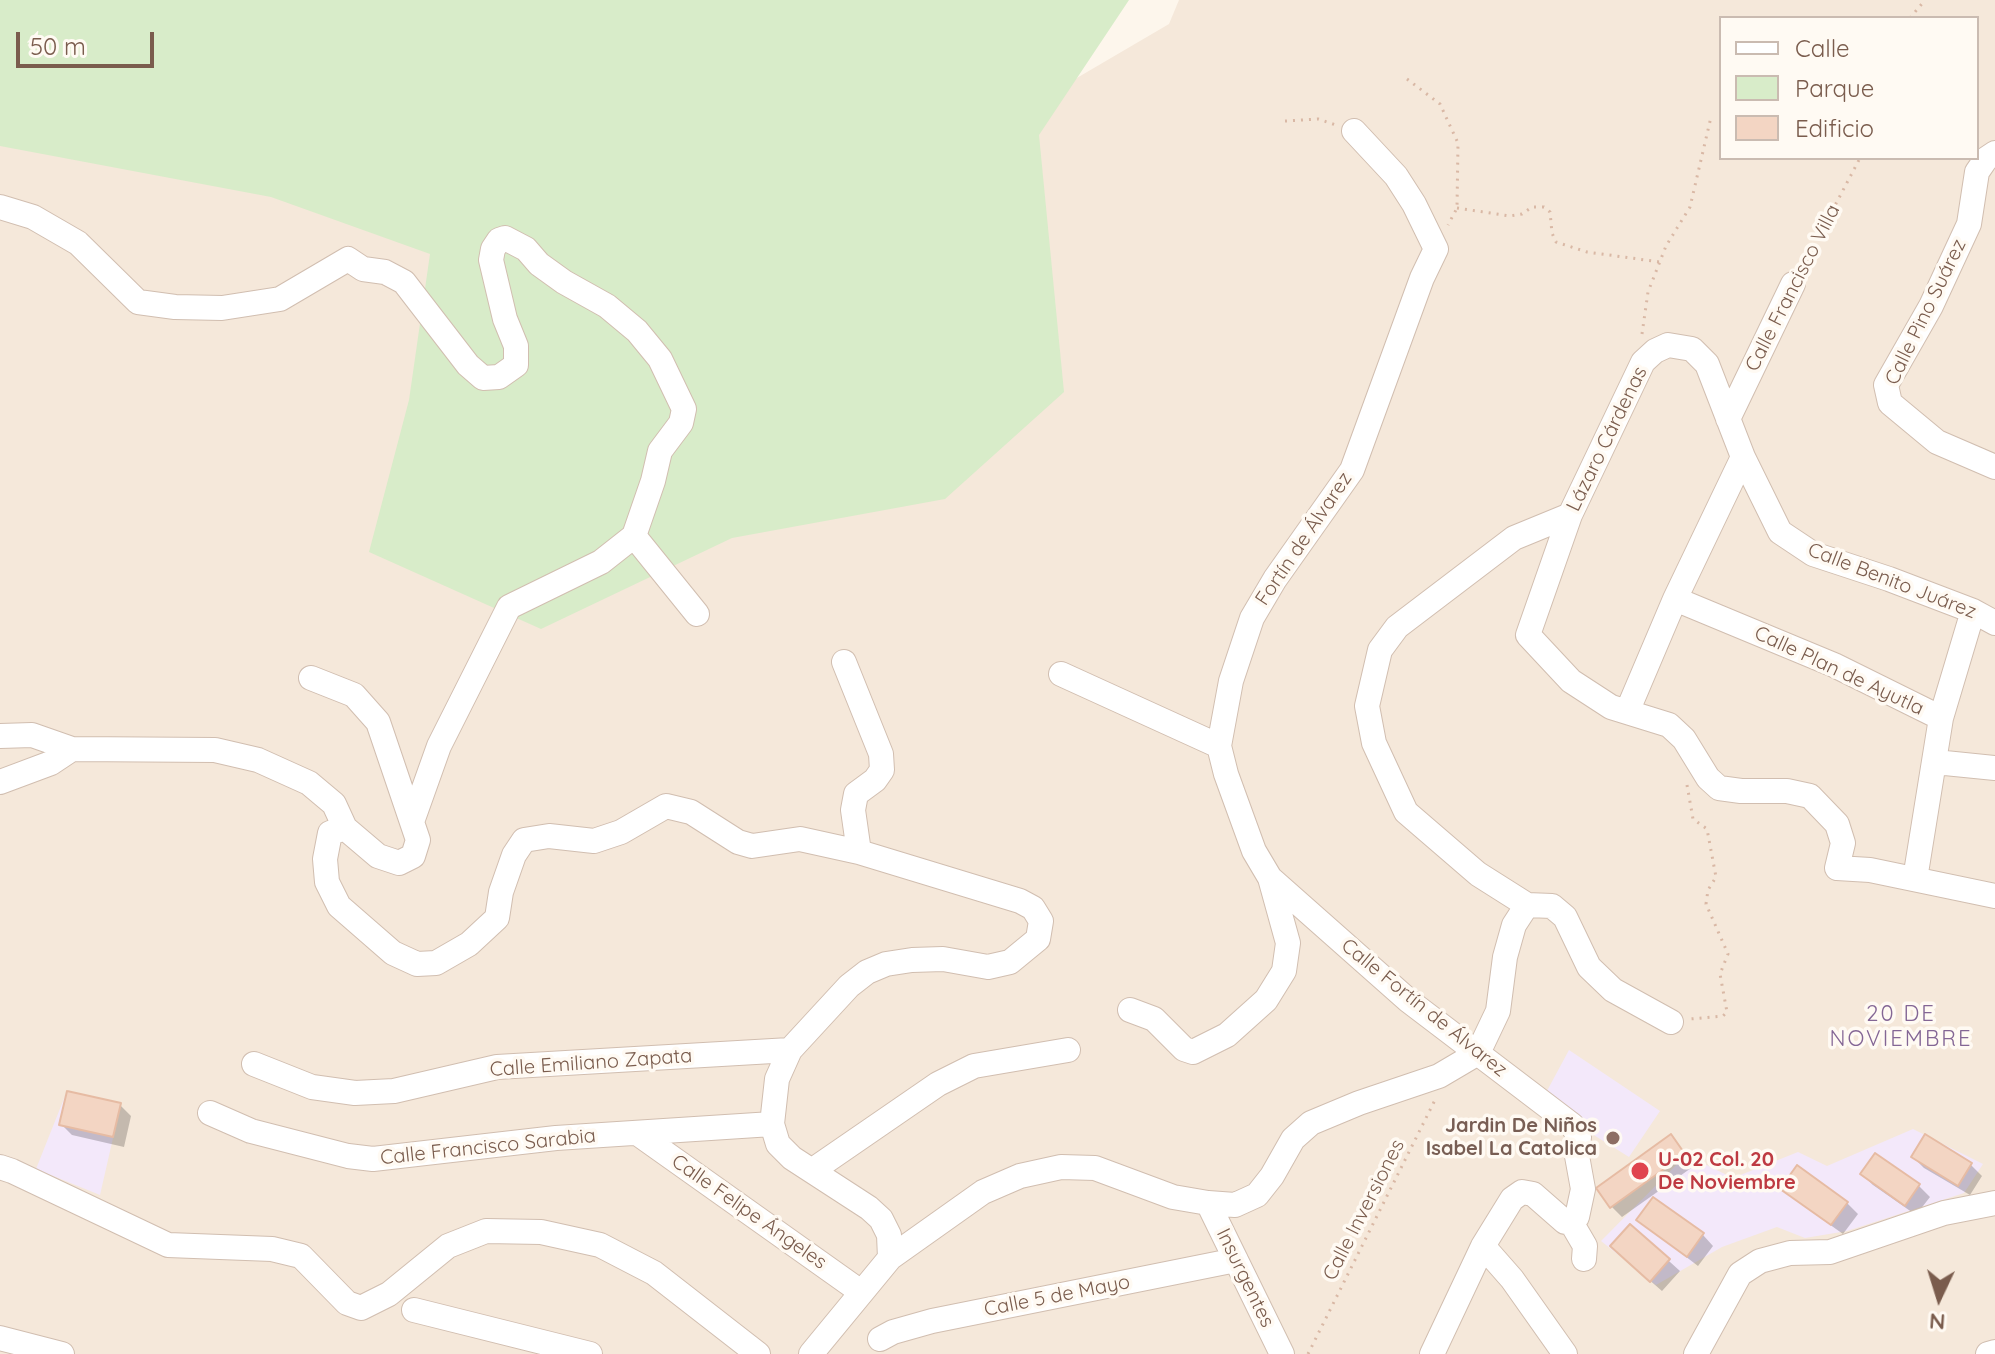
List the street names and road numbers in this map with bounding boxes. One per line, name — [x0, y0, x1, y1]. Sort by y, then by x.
street label: Calle Francisco Villa — [1741, 201, 1845, 375]
street label: Calle Pino Suárez — [1880, 235, 1972, 389]
street label: Lázaro Cárdenas — [1562, 363, 1652, 515]
street label: Fortín de Álvarez — [1251, 468, 1357, 610]
street label: Calle Benito Juárez — [1804, 538, 1980, 624]
street label: Calle Plan de Ayutla — [1750, 621, 1928, 721]
street label: Calle Fortín de Álvarez — [1336, 934, 1512, 1082]
street label: Calle Emiliano Zapata — [489, 1044, 693, 1082]
street label: Calle Francisco Sarabia — [379, 1124, 597, 1170]
street label: Calle Inversiones — [1318, 1136, 1410, 1284]
street label: Calle Felipe Ángeles — [667, 1149, 831, 1275]
street label: Insurgentes — [1211, 1225, 1279, 1331]
street label: Calle 5 de Mayo — [982, 1270, 1132, 1322]

